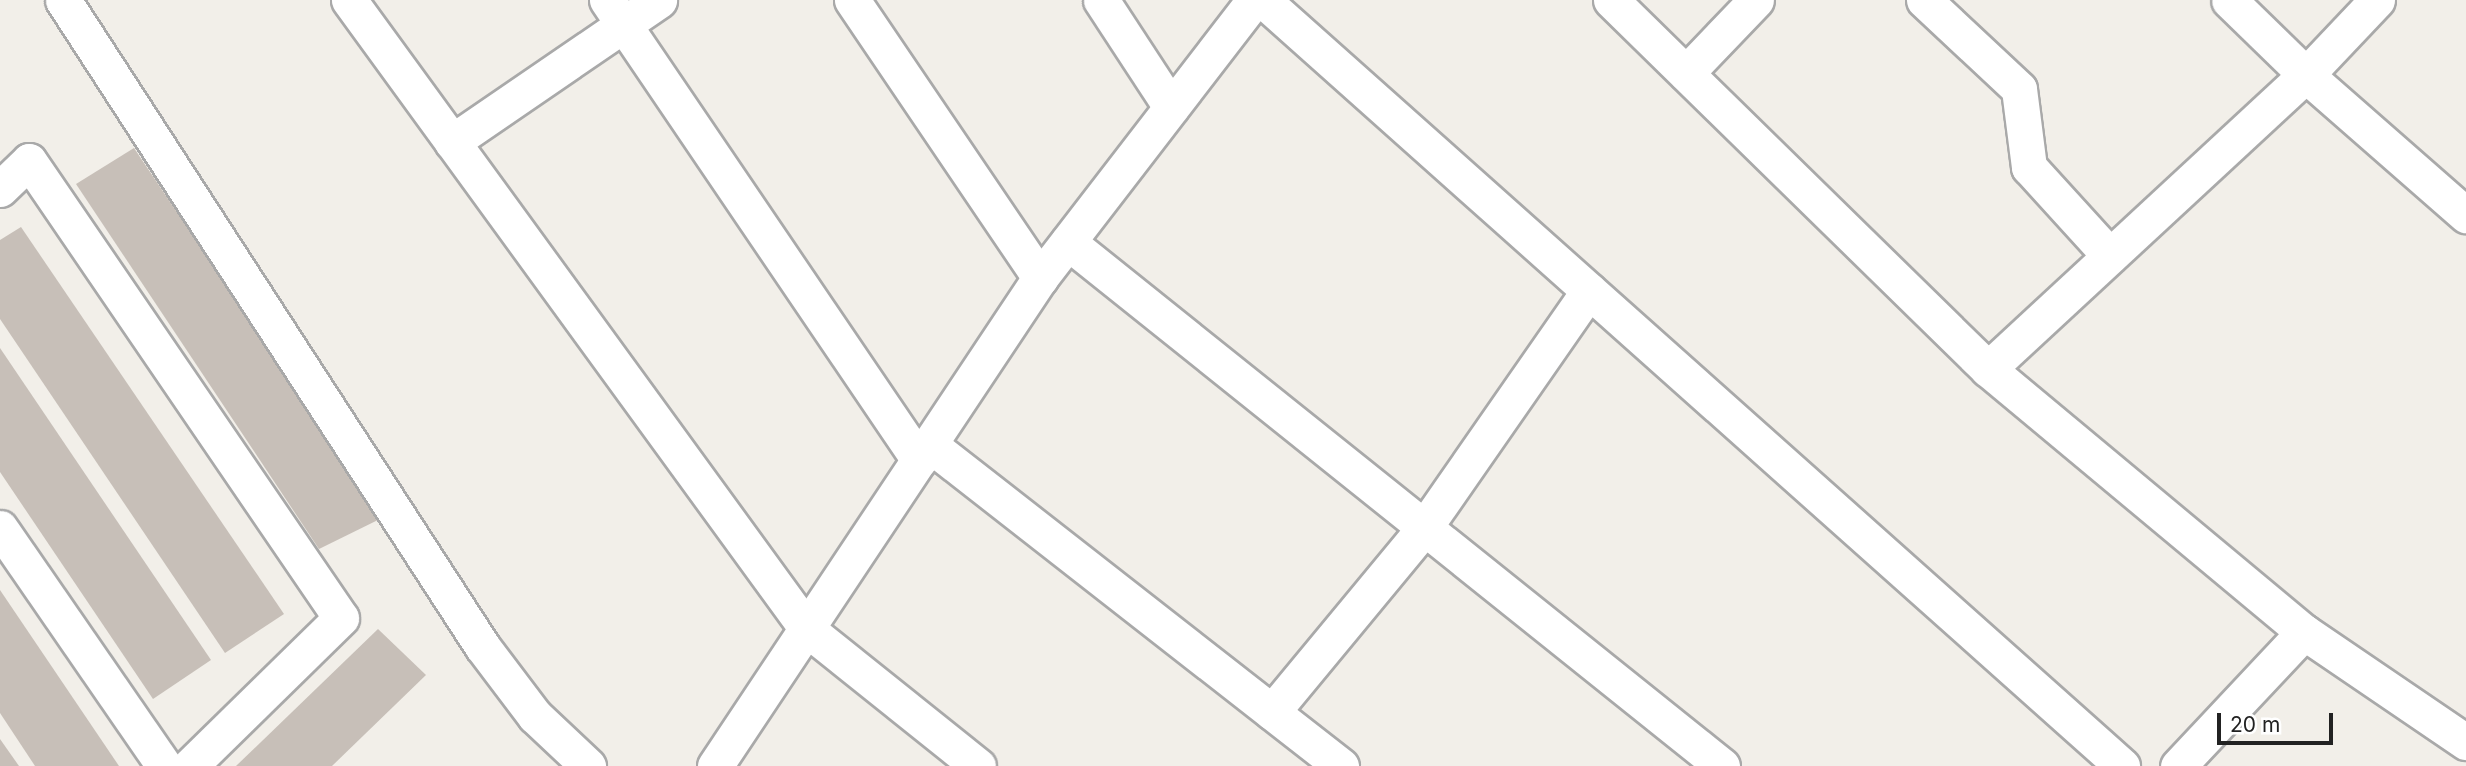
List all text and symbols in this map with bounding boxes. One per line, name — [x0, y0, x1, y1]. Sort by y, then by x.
scale bar — [2221, 700, 2336, 744]
text: 20 m — [2230, 712, 2280, 737]

